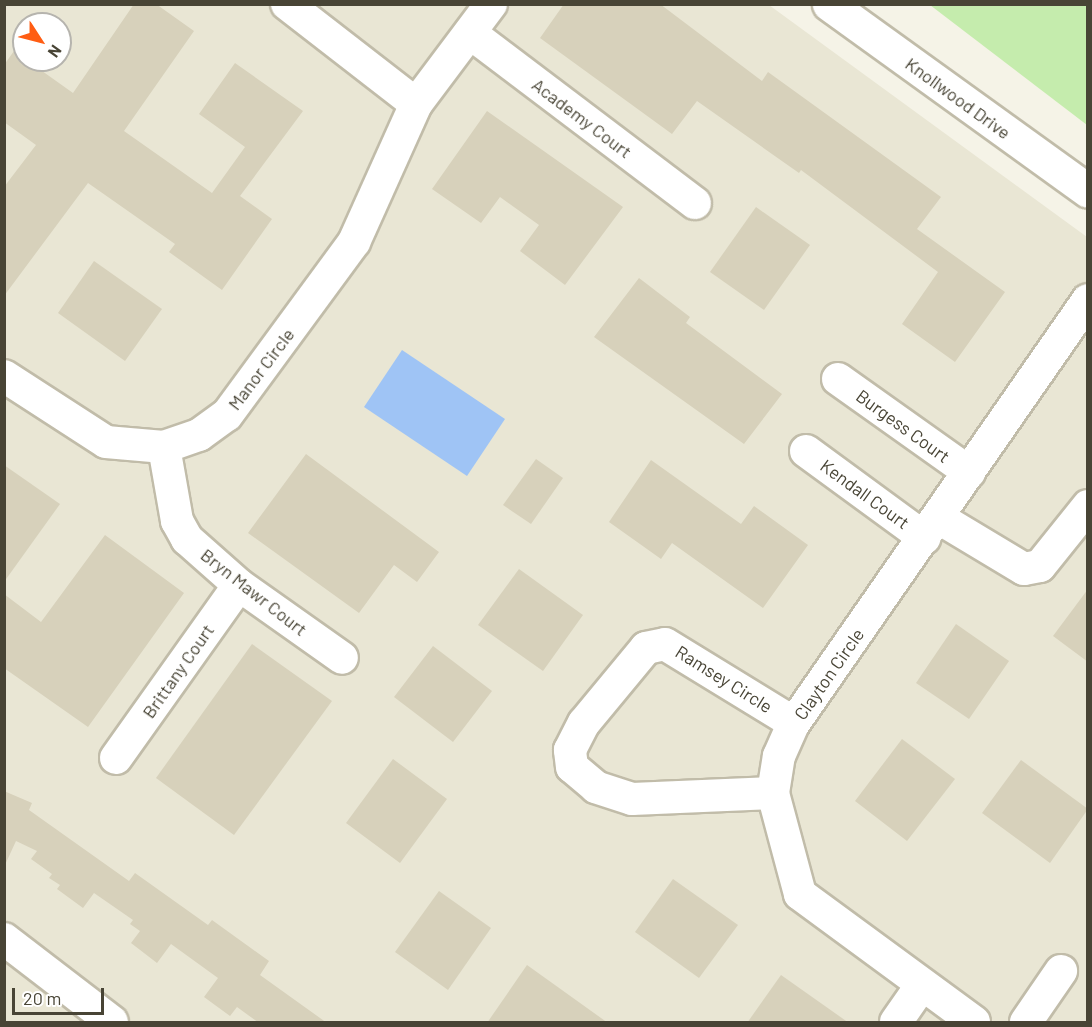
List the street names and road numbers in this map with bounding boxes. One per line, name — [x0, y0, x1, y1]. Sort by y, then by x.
street label: Knollwood Drive — [901, 53, 1015, 143]
street label: Academy Court — [528, 74, 636, 162]
street label: Manor Circle — [223, 324, 299, 414]
street label: Burgess Court — [852, 385, 954, 467]
street label: Kendall Court — [816, 455, 914, 533]
street label: Bryn Mawr Court — [197, 544, 311, 640]
street label: Brittany Court — [138, 620, 218, 722]
street label: Clayton Circle — [789, 624, 869, 724]
street label: Ramsey Circle — [672, 641, 776, 717]

